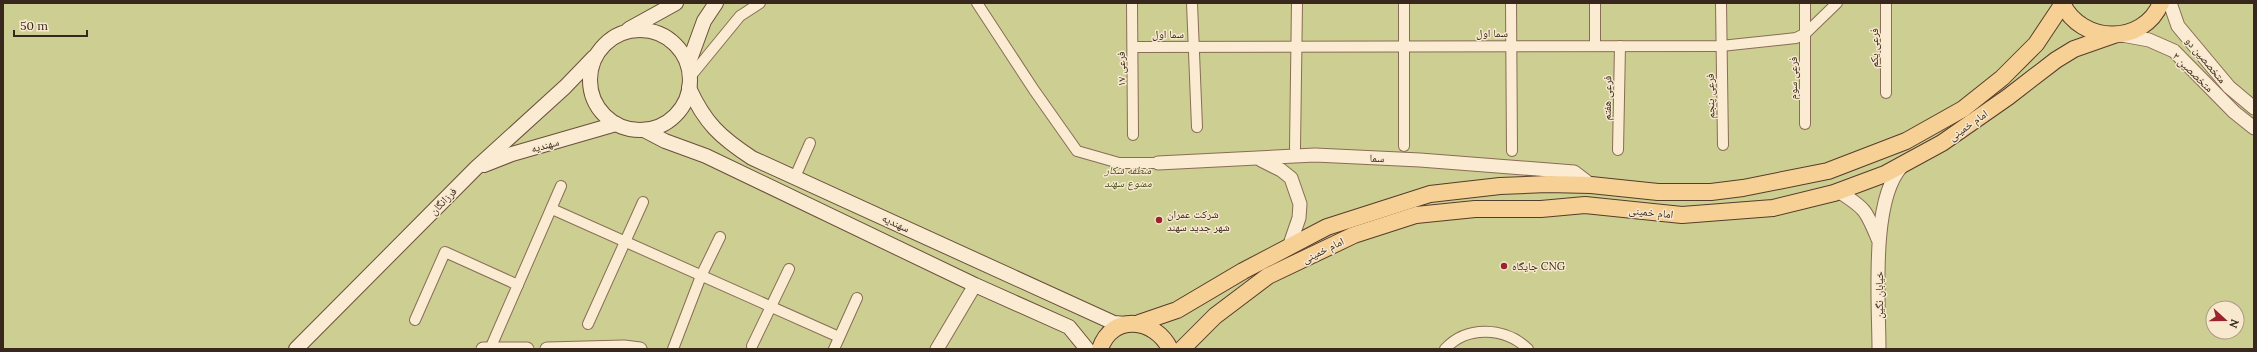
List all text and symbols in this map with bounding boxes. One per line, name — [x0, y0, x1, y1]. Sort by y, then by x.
scale bar — [14, 12, 87, 38]
text: 50 m — [20, 18, 48, 33]
street label: سما اول — [1476, 26, 1508, 40]
street label: سما اول — [1152, 27, 1184, 41]
street label: فرعی یکم — [1867, 28, 1882, 68]
street label: متخصصین دو — [2183, 34, 2229, 86]
street label: متخصصین ۲ — [2170, 49, 2216, 95]
street label: فرعی ۱۷ — [1114, 51, 1128, 87]
street label: فرعی سوم — [1786, 56, 1800, 99]
street label: فرعی پنجم — [1703, 73, 1718, 119]
street label: فرعی هفتم — [1600, 75, 1615, 120]
street label: امام خمینی — [1946, 106, 1990, 144]
street label: سهندیه — [529, 135, 561, 155]
street label: سما — [1369, 151, 1385, 165]
park label: منطقه شکار ممنوع سهند — [1104, 163, 1152, 191]
street label: فرزانگان — [426, 184, 460, 218]
street label: امام خمینی — [1628, 203, 1674, 221]
place label: شرکت عمران شهر جدید سهند — [1167, 207, 1230, 234]
street label: سهندیه — [880, 211, 912, 235]
marker: شرکت عمران شهر جدید سهند — [1154, 215, 1164, 225]
street label: امام خمینی — [1300, 234, 1346, 266]
place label: جایگاه CNG — [1512, 259, 1566, 273]
marker: جایگاه CNG — [1499, 261, 1509, 271]
street label: خیابان نگین — [1872, 271, 1886, 319]
north arrow — [2205, 300, 2245, 340]
text: N — [2226, 317, 2242, 331]

